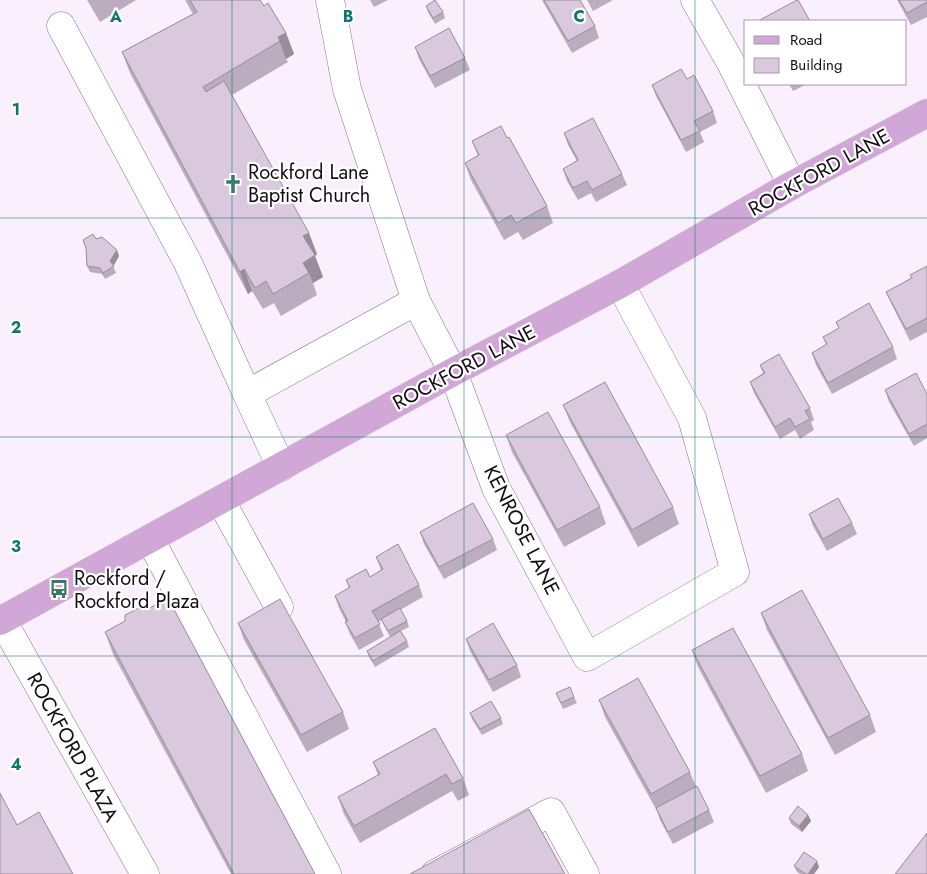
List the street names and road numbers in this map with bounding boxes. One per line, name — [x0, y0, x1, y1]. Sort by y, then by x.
street label: ROCKFORD LANE — [743, 121, 895, 223]
street label: ROCKFORD LANE — [388, 318, 541, 417]
street label: KENROSE LANE — [476, 460, 567, 600]
street label: ROCKFORD PLAZA — [20, 667, 126, 828]

